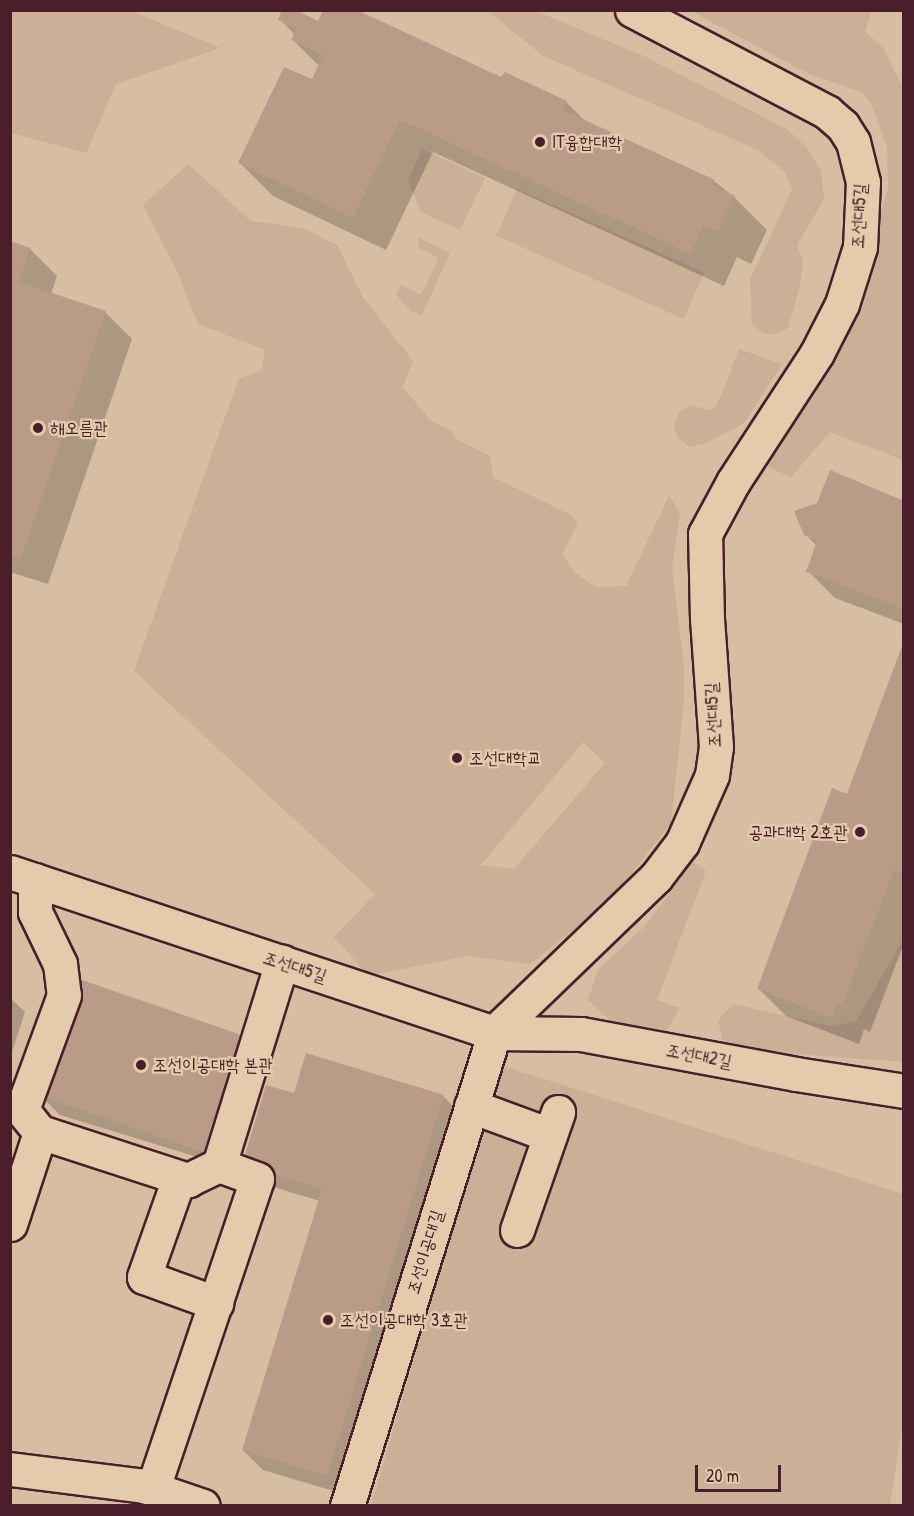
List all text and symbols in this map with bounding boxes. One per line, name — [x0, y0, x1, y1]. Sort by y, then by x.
place label: IT융합대학 — [552, 131, 623, 153]
marker: IT융합대학 — [533, 135, 547, 149]
street label: 조선대5길 — [846, 183, 872, 249]
place label: 해오름관 — [50, 417, 108, 439]
marker: 해오름관 — [31, 421, 45, 435]
street label: 조선대5길 — [700, 682, 726, 748]
place label: 조선대학교 — [469, 747, 541, 769]
marker: 조선대학교 — [450, 751, 464, 765]
place label: 공과대학 2호관 — [749, 821, 848, 843]
marker: 공과대학 2호관 — [853, 825, 867, 839]
street label: 조선대5길 — [260, 947, 330, 987]
street label: 조선대2길 — [664, 1039, 734, 1073]
place label: 조선이공대학 본관 — [153, 1054, 273, 1076]
marker: 조선이공대학 본관 — [134, 1058, 148, 1072]
street label: 조선이공대길 — [402, 1207, 448, 1297]
place label: 조선이공대학 3호관 — [340, 1309, 468, 1331]
marker: 조선이공대학 3호관 — [321, 1313, 335, 1327]
scale bar — [698, 1453, 784, 1491]
text: 20 m — [706, 1463, 739, 1488]

